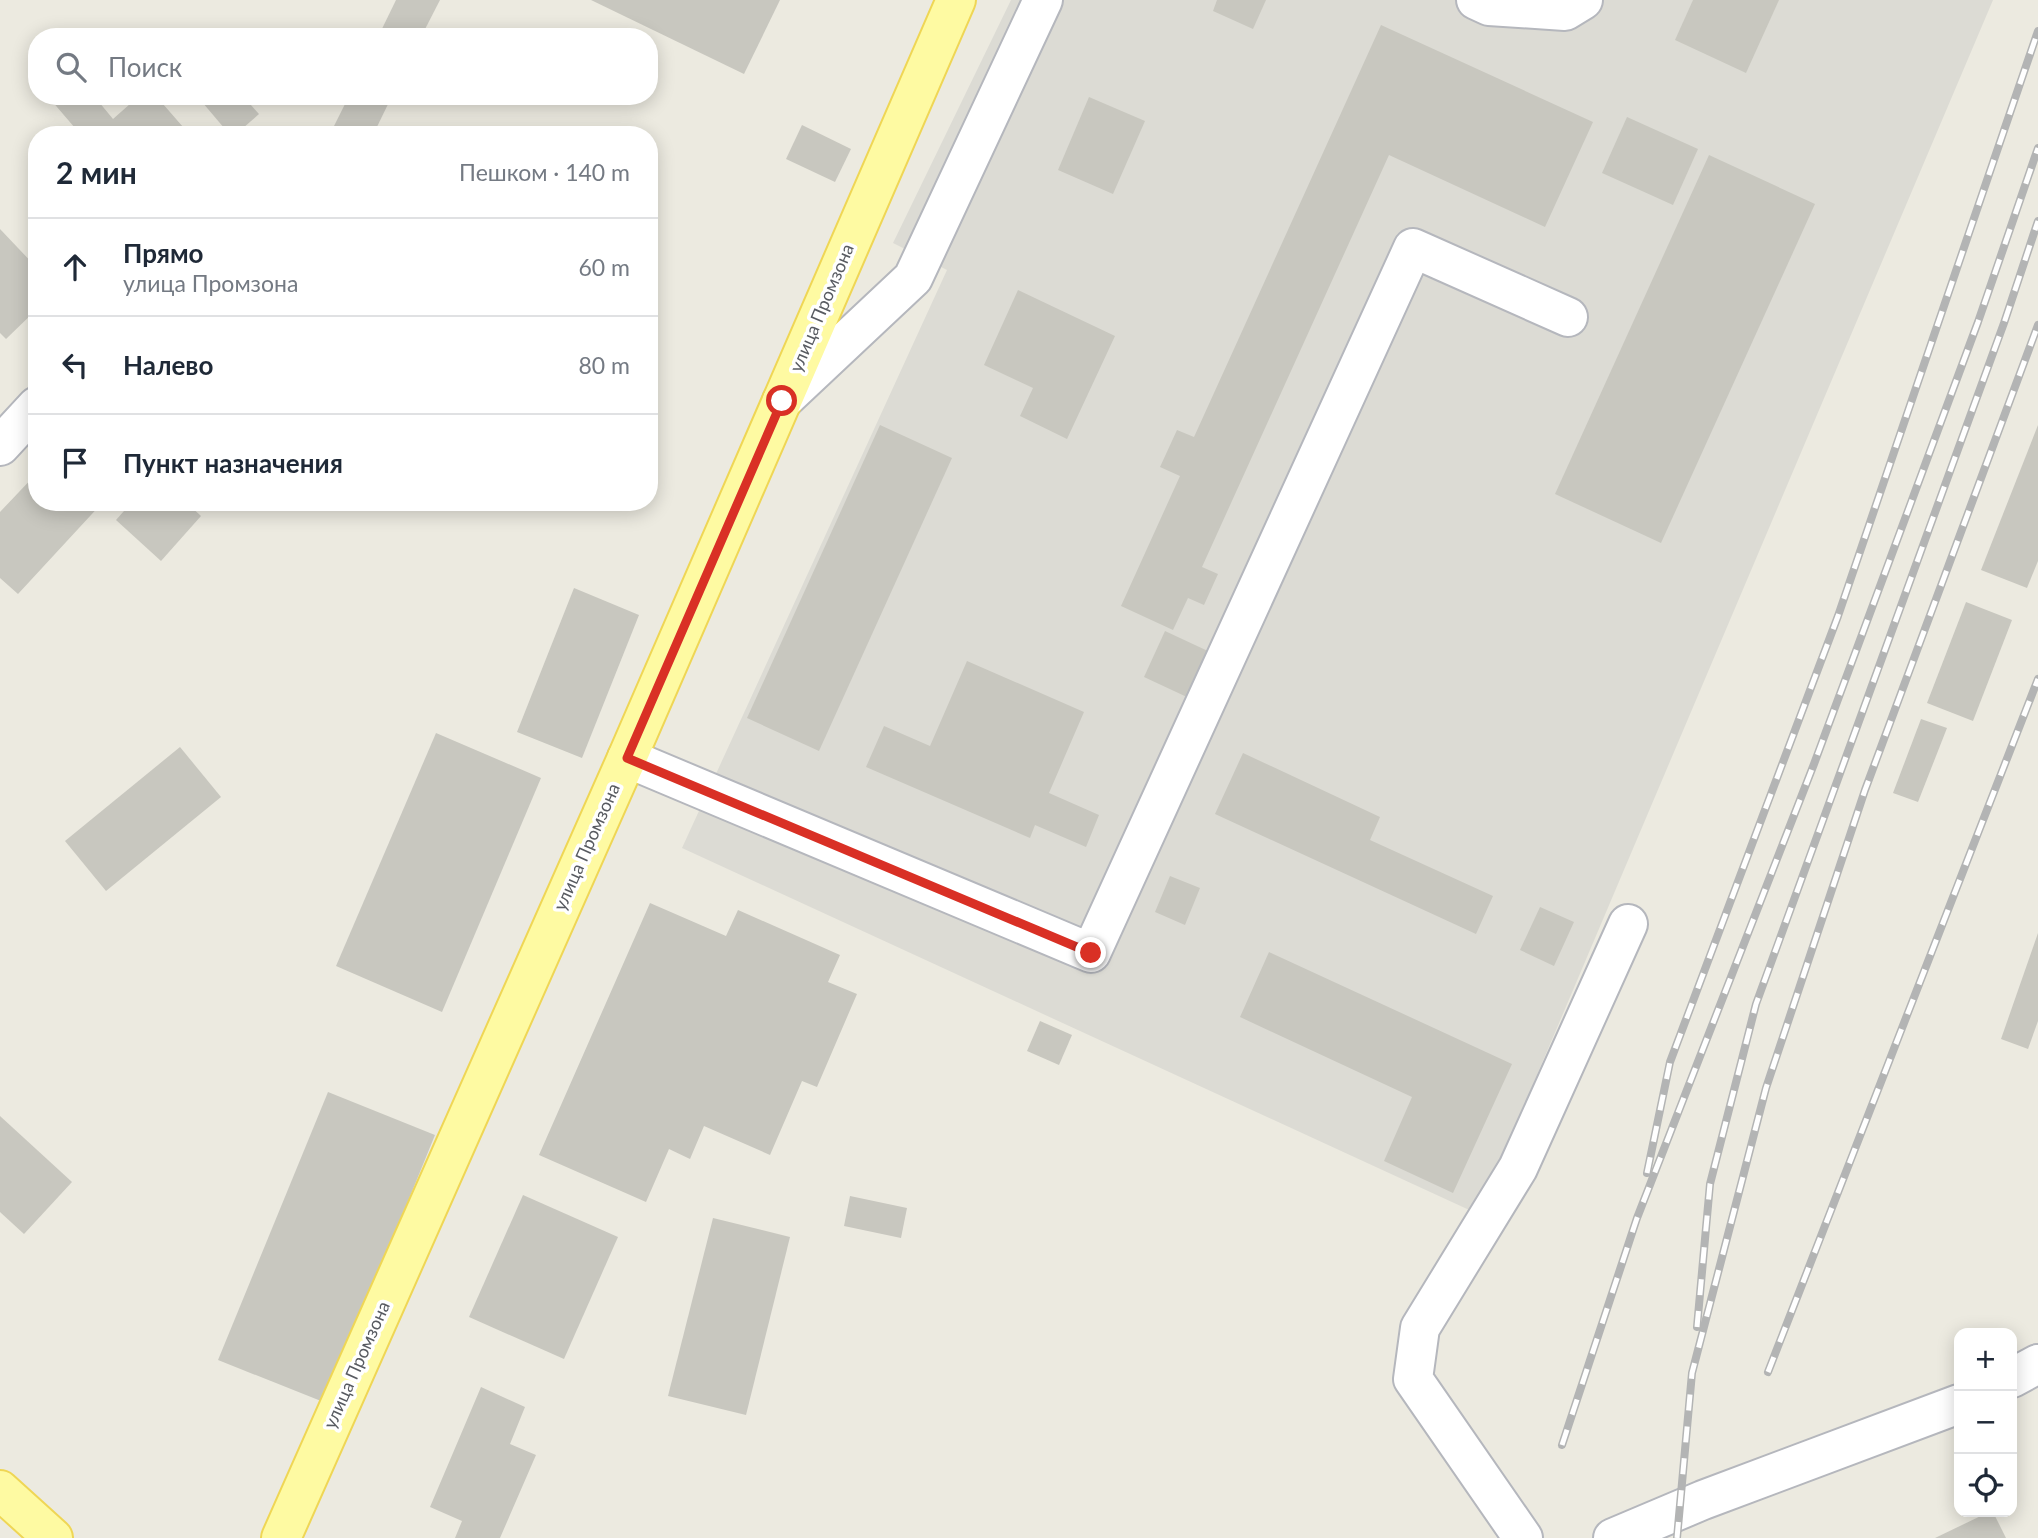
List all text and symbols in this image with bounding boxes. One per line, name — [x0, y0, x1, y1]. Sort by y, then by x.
search box — [28, 28, 658, 105]
icon: search — [52, 48, 90, 86]
text: Поиск — [108, 51, 182, 83]
text: 2 мин — [56, 154, 137, 190]
text: Пешком · 140 m — [459, 158, 630, 186]
text: Прямо — [123, 237, 204, 269]
street label: улица Промзона — [784, 240, 858, 375]
icon: ahead — [56, 248, 94, 286]
text: 60 m — [579, 253, 630, 281]
text: улица Промзона — [123, 269, 298, 297]
icon: left — [56, 346, 94, 384]
text: Налево — [123, 349, 213, 381]
text: 80 m — [579, 351, 630, 379]
route start — [766, 385, 797, 416]
icon: arrive — [56, 444, 94, 482]
text: Пункт назначения — [123, 447, 343, 479]
street label: улица Промзона — [548, 779, 624, 914]
route end — [1075, 937, 1106, 968]
street label: улица Промзона — [318, 1297, 394, 1432]
map controls — [1954, 1328, 2017, 1517]
button: + — [1954, 1328, 2017, 1391]
button: − — [1954, 1391, 2017, 1454]
button: locate — [1954, 1454, 2017, 1517]

